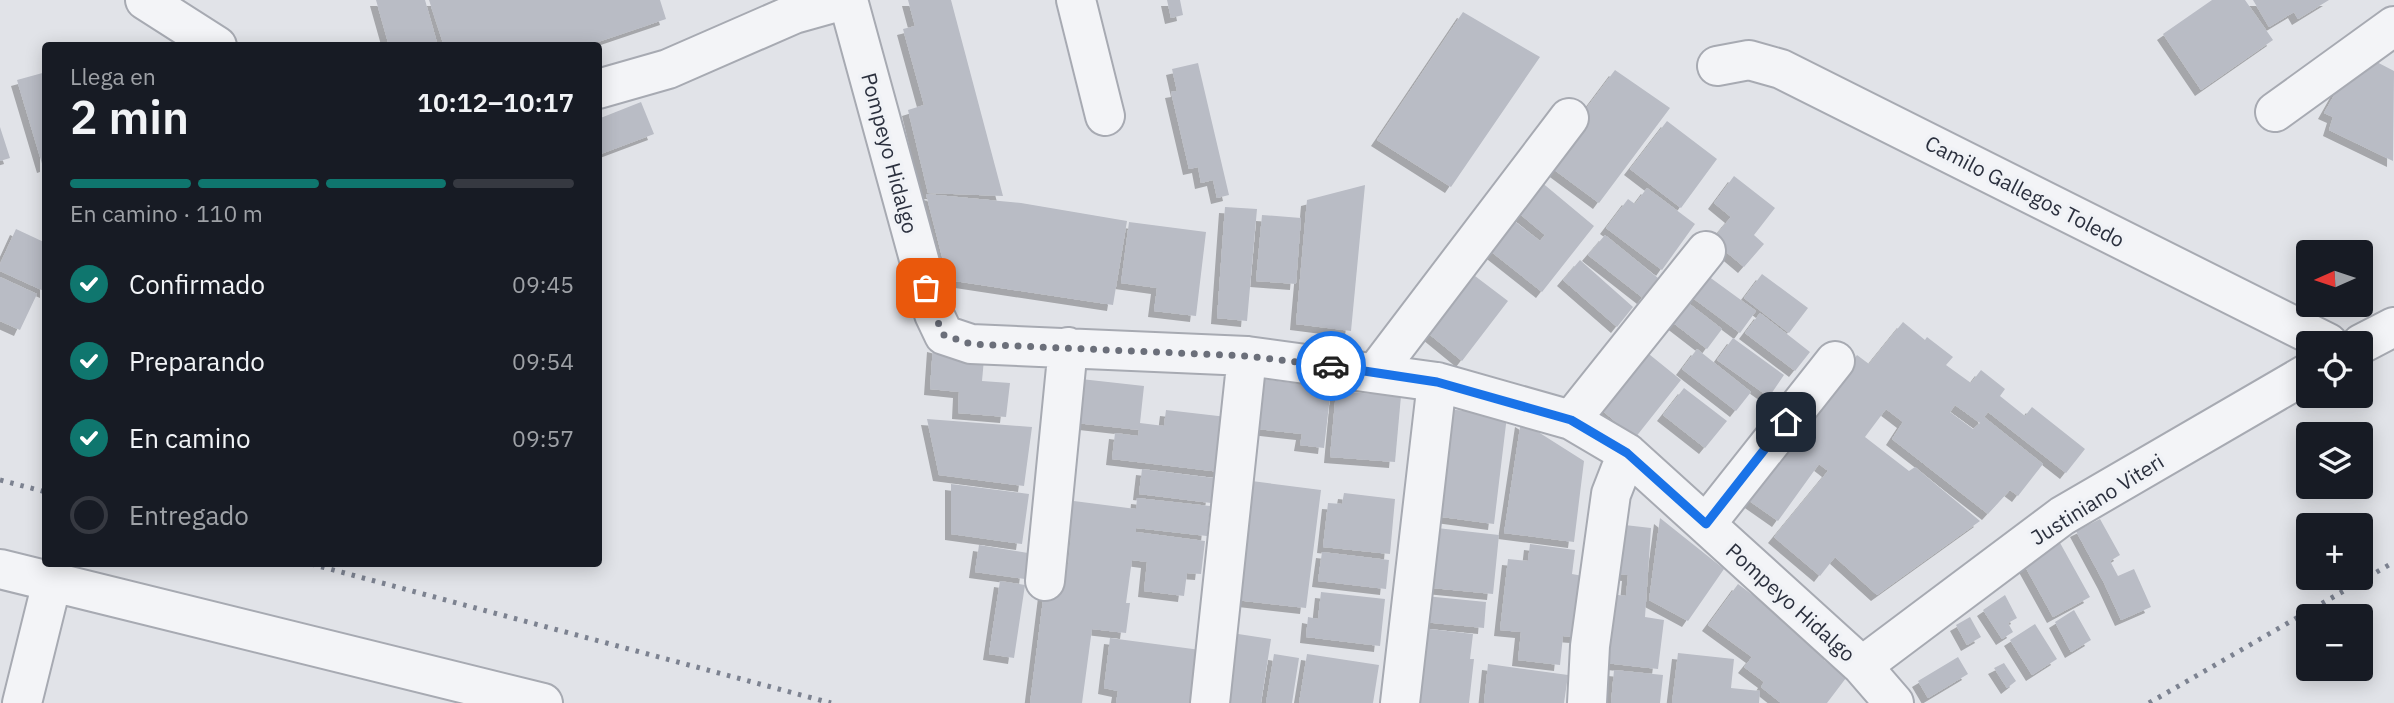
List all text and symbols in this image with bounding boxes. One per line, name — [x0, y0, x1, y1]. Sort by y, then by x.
text: Llega en — [70, 61, 156, 91]
street label: Pompeyo Hidalgo — [855, 70, 925, 236]
text: 10:12–10:17 — [417, 85, 574, 119]
text: 2 min — [70, 87, 189, 147]
street label: Camilo Gallegos Toledo — [1920, 128, 2130, 254]
text: En camino · 110 m — [70, 198, 263, 228]
north arrow — [2296, 240, 2373, 317]
map controls — [2296, 240, 2373, 681]
pin — [896, 258, 956, 318]
icon: check — [70, 265, 108, 303]
text: Confirmado — [129, 267, 265, 301]
text: 09:45 — [512, 269, 574, 299]
icon: bag — [907, 269, 945, 307]
courier — [1296, 331, 1366, 401]
button: locate — [2296, 331, 2373, 408]
icon: check — [70, 342, 108, 380]
text: Preparando — [129, 344, 265, 378]
text: 09:54 — [512, 346, 574, 376]
icon: car — [1312, 347, 1350, 385]
pin — [1756, 392, 1816, 452]
icon: home — [1767, 403, 1805, 441]
icon: check — [70, 419, 108, 457]
text: En camino — [129, 421, 251, 455]
button: layers — [2296, 422, 2373, 499]
text: 09:57 — [512, 423, 574, 453]
street label: Justiniano Viteri — [2025, 447, 2169, 551]
text: Entregado — [129, 498, 249, 532]
button: + — [2296, 513, 2373, 590]
street label: Pompeyo Hidalgo — [1720, 536, 1862, 668]
button: − — [2296, 604, 2373, 681]

